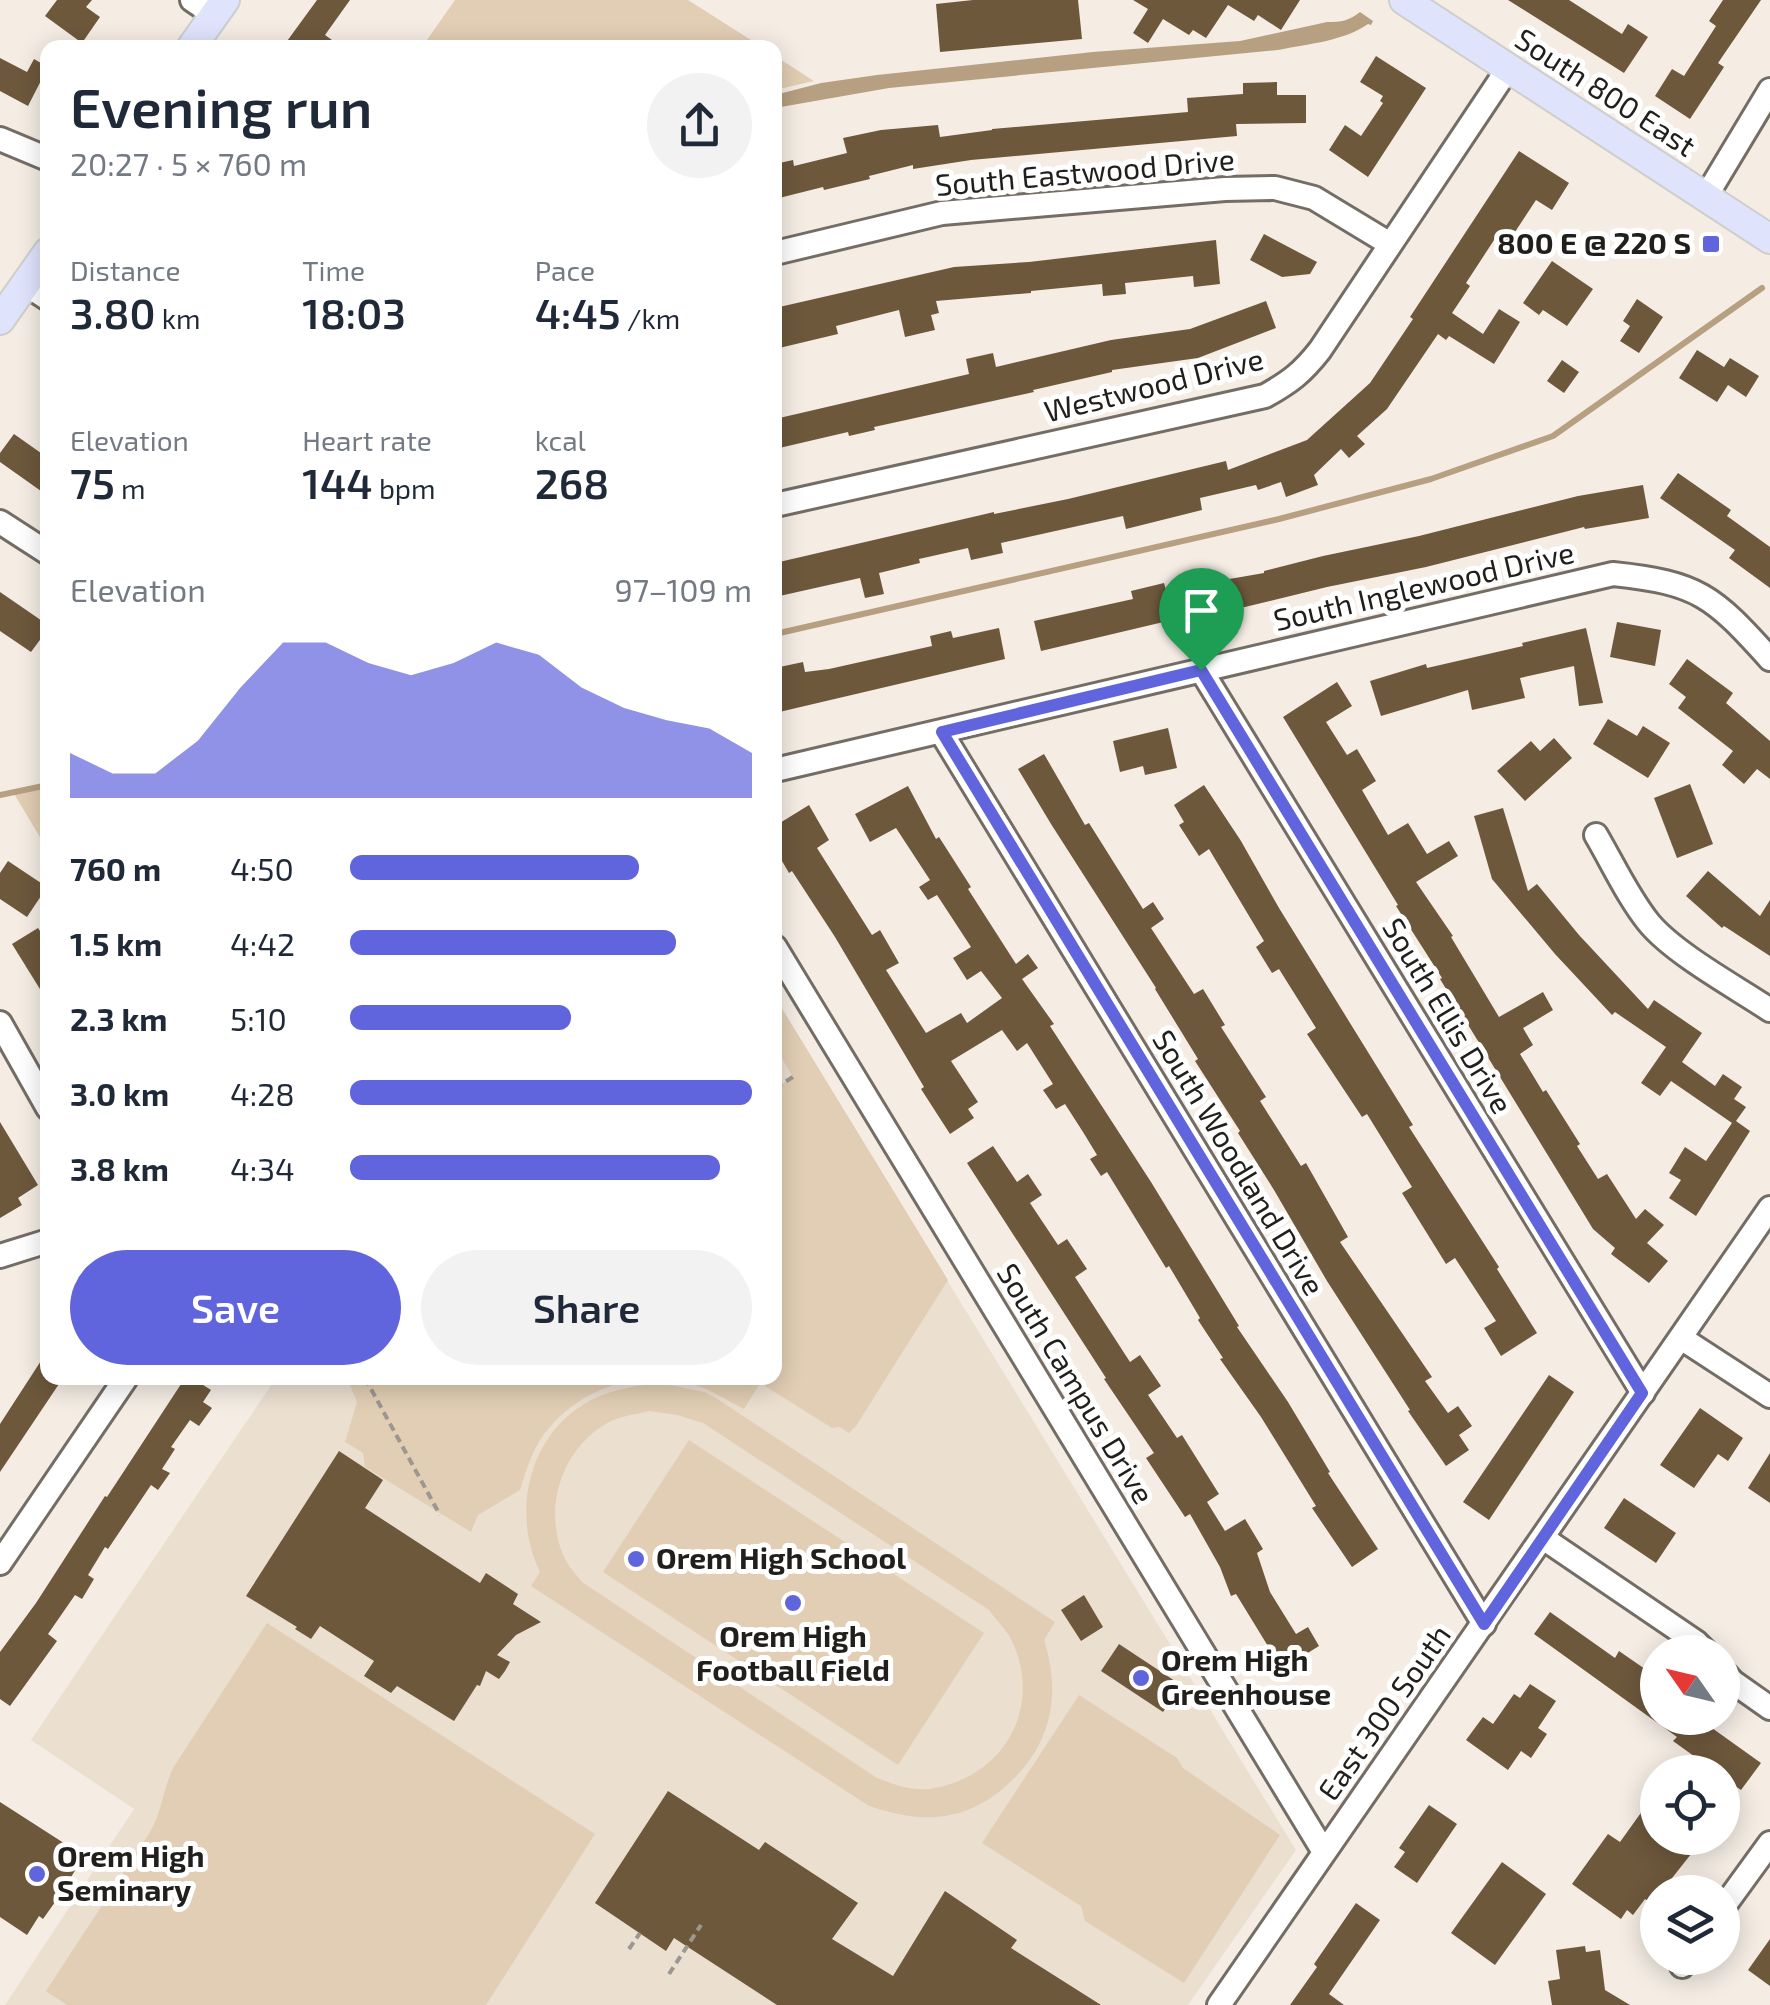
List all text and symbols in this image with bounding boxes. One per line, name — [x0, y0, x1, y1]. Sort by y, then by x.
street label: South 800 East — [1509, 20, 1703, 163]
text: Evening run — [70, 73, 372, 139]
button: share — [647, 73, 752, 178]
street label: South Eastwood Drive — [934, 140, 1236, 202]
text: 20:27 · 5 × 760 m — [70, 144, 307, 182]
place label: 800 E @ 220 S — [1497, 224, 1691, 260]
marker: 800 E @ 220 S — [1700, 233, 1722, 255]
text: Distance — [70, 253, 181, 287]
text: Time — [302, 253, 365, 287]
text: Pace — [535, 253, 595, 287]
text: 3.80 — [70, 287, 155, 337]
text: 18:03 — [302, 287, 406, 337]
text: 4:45 — [535, 287, 621, 337]
text: km — [155, 301, 201, 335]
text: /km — [621, 301, 680, 335]
street label: Westwood Drive — [1040, 339, 1267, 429]
text: Elevation — [70, 423, 189, 457]
text: Heart rate — [302, 423, 432, 457]
text: kcal — [535, 423, 586, 457]
text: 75 — [70, 457, 115, 507]
text: 144 — [302, 457, 373, 507]
text: 268 — [535, 457, 609, 507]
text: m — [115, 471, 146, 505]
text: bpm — [373, 471, 436, 505]
street label: South Inglewood Drive — [1270, 533, 1577, 637]
pin — [1159, 568, 1244, 671]
text: Elevation — [70, 570, 206, 608]
text: 97–109 m — [615, 570, 752, 608]
icon: arrive — [1174, 583, 1229, 638]
text: 760 m — [70, 849, 161, 887]
text: 4:50 — [230, 849, 294, 887]
street label: South Ellis Drive — [1376, 911, 1521, 1119]
text: 1.5 km — [70, 924, 162, 962]
text: 4:42 — [230, 924, 295, 962]
text: 2.3 km — [70, 999, 168, 1037]
text: 5:10 — [230, 999, 287, 1037]
street label: South Woodland Drive — [1146, 1023, 1333, 1301]
text: 3.0 km — [70, 1074, 169, 1112]
text: 4:28 — [230, 1074, 295, 1112]
text: 3.8 km — [70, 1149, 169, 1187]
text: 4:34 — [230, 1149, 295, 1187]
button: Save — [70, 1250, 401, 1365]
button: Share — [421, 1250, 752, 1365]
street label: South Campus Drive — [991, 1256, 1163, 1510]
place label: Orem High School — [656, 1539, 906, 1575]
marker: Orem High School — [625, 1548, 647, 1570]
marker: Orem High Football Field — [782, 1592, 804, 1614]
place label: Orem High Football Field — [696, 1617, 890, 1687]
street label: East 300 South — [1310, 1617, 1457, 1807]
north arrow — [1640, 1635, 1740, 1735]
map controls — [1640, 1635, 1740, 1975]
place label: Orem High Greenhouse — [1161, 1641, 1331, 1711]
marker: Orem High Greenhouse — [1130, 1667, 1152, 1689]
button: locate — [1640, 1755, 1740, 1855]
place label: Orem High Seminary — [57, 1837, 205, 1908]
marker: Orem High Seminary — [26, 1863, 48, 1885]
button: layers — [1640, 1875, 1740, 1975]

